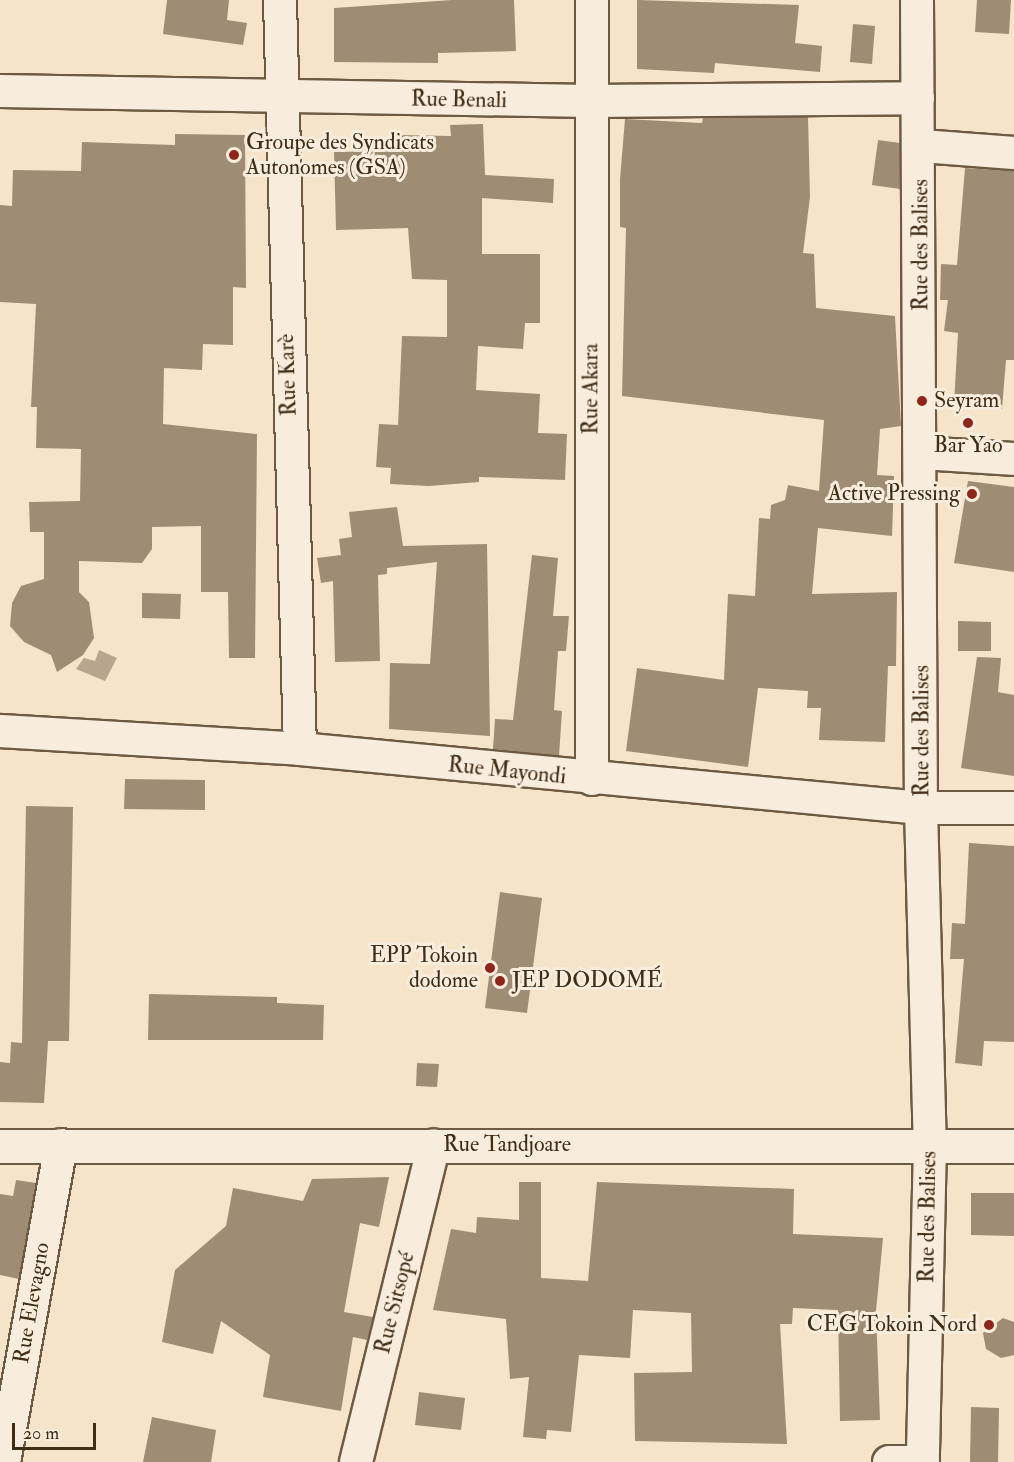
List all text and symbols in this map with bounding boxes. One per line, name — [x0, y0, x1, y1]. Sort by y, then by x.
street label: Rue Benali — [411, 86, 507, 114]
place label: Groupe des Syndicats Autonomes (GSA) — [246, 129, 434, 180]
marker: Groupe des Syndicats Autonomes (GSA) — [227, 148, 241, 162]
street label: Rue des Balises — [908, 179, 934, 311]
street label: Rue Karè — [273, 333, 303, 417]
street label: Rue Akara — [578, 343, 604, 435]
place label: Seyram — [934, 388, 999, 414]
marker: Seyram — [915, 394, 929, 408]
marker: Bar Yao — [961, 416, 975, 430]
place label: Bar Yao — [933, 433, 1003, 459]
place label: Active Pressing — [828, 481, 960, 507]
marker: Active Pressing — [965, 487, 979, 501]
street label: Rue des Balises — [909, 665, 935, 797]
street label: Rue Mayondi — [447, 752, 567, 790]
place label: EPP Tokoin dodome — [370, 942, 478, 993]
marker: EPP Tokoin dodome — [483, 961, 497, 975]
place label: JEP DODOMÉ — [512, 968, 663, 994]
marker: JEP DODOMÉ — [493, 974, 507, 988]
street label: Rue Tandjoare — [443, 1132, 571, 1158]
street label: Rue des Balises — [914, 1151, 942, 1283]
street label: Rue Elevagno — [8, 1240, 56, 1366]
street label: Rue Sitsopé — [370, 1249, 420, 1357]
place label: CEG Tokoin Nord — [807, 1312, 977, 1338]
marker: CEG Tokoin Nord — [982, 1318, 996, 1332]
scale bar — [15, 1411, 99, 1449]
text: 20 m — [23, 1422, 59, 1445]

